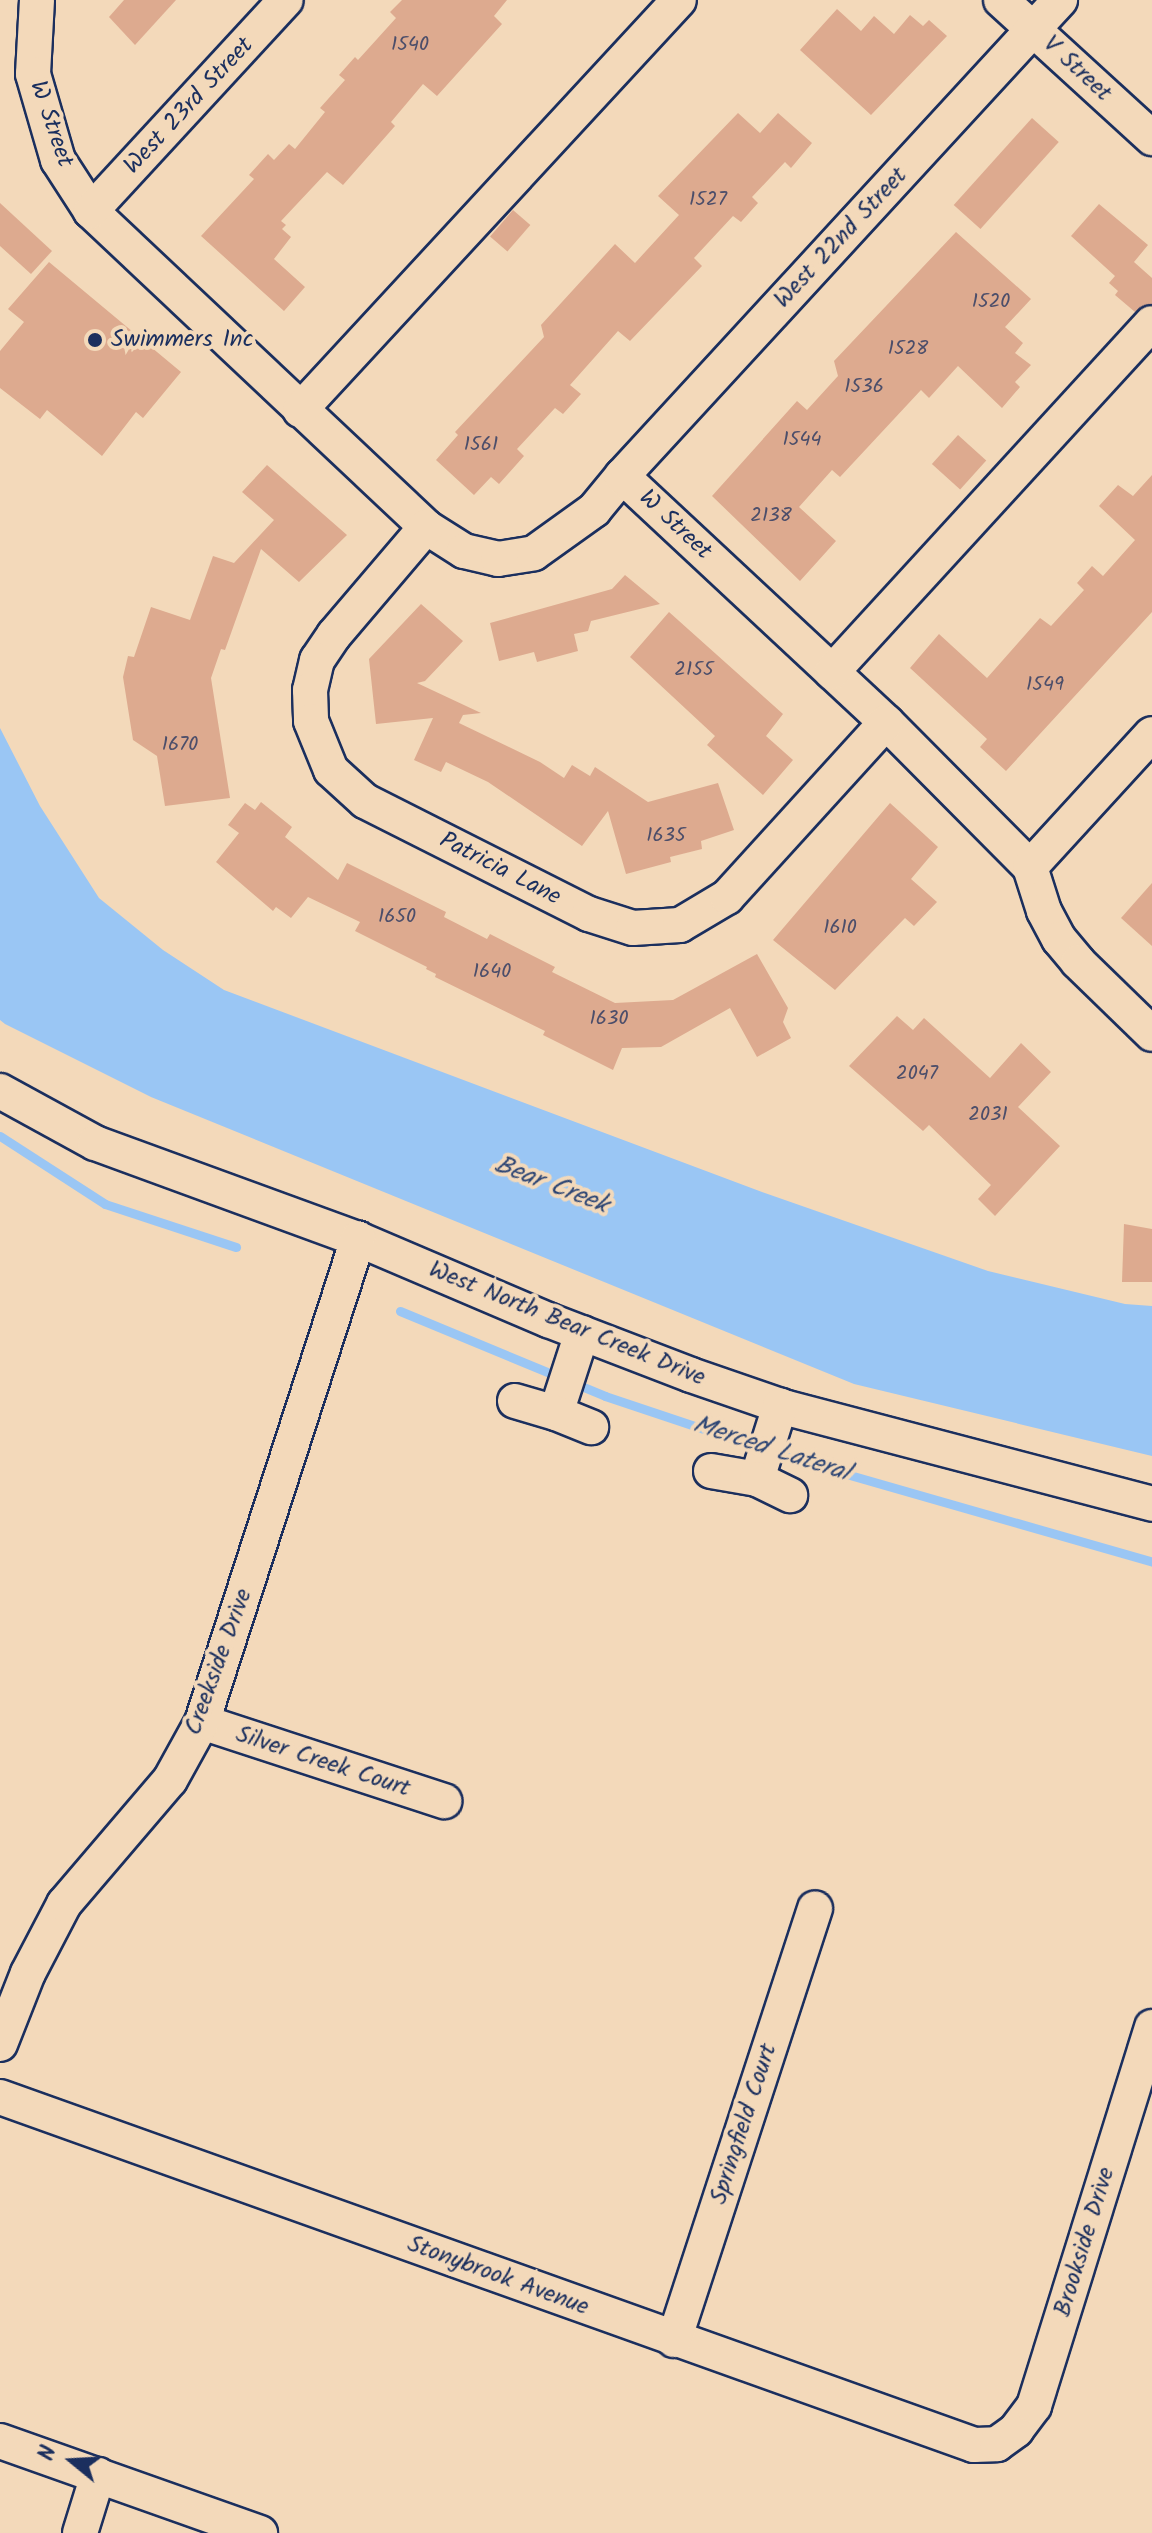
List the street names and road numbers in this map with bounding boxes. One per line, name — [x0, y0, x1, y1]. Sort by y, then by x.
street label: V Street — [1037, 30, 1117, 108]
street label: West 23rd Street — [118, 32, 260, 180]
street label: W Street — [23, 77, 79, 171]
street label: West 22nd Street — [768, 162, 914, 314]
street label: W Street — [633, 484, 717, 566]
street label: Patricia Lane — [434, 826, 566, 912]
street label: West North Bear Creek Drive — [425, 1255, 709, 1393]
street label: Creekside Drive — [179, 1585, 259, 1739]
street label: Silver Creek Court — [232, 1720, 414, 1804]
street label: Springfield Court — [704, 2040, 784, 2208]
street label: Brookside Drive — [1049, 2164, 1121, 2320]
street label: Stonybrook Avenue — [403, 2230, 593, 2322]

